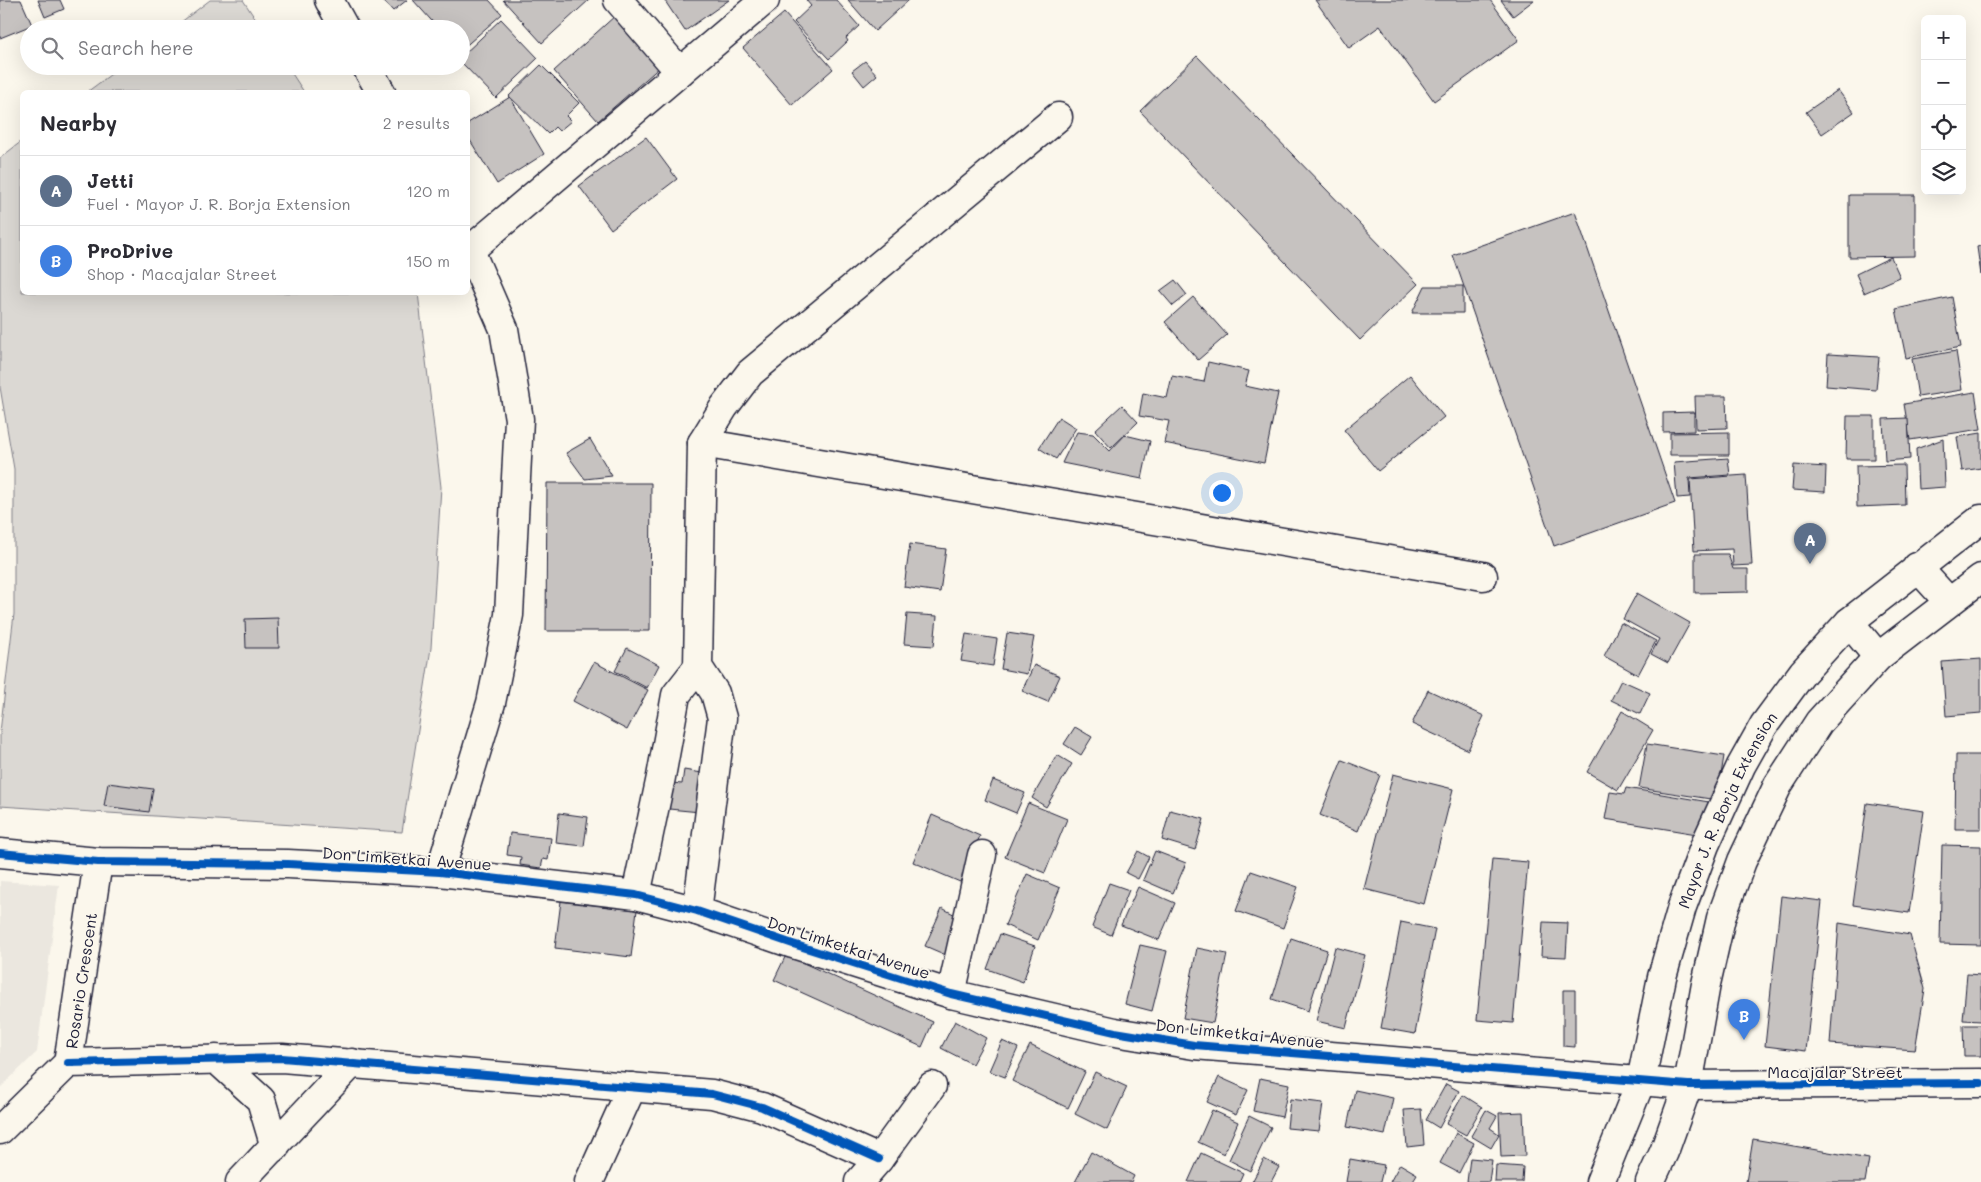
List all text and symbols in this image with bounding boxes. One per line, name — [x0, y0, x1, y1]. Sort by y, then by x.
map controls — [1921, 15, 1966, 195]
button: + — [1921, 15, 1966, 60]
search box — [20, 20, 470, 75]
icon: search — [38, 34, 66, 62]
text: Search here — [78, 35, 194, 60]
button: − — [1921, 60, 1966, 105]
button: locate — [1921, 105, 1966, 150]
text: Nearby — [40, 109, 117, 136]
text: 2 results — [383, 112, 450, 133]
button: layers — [1921, 150, 1966, 195]
text: Jetti — [87, 168, 134, 193]
text: A — [50, 180, 62, 201]
text: 120 m — [406, 180, 450, 201]
text: Fuel · Mayor J. R. Borja Extension — [87, 193, 350, 214]
text: ProDrive — [87, 238, 173, 263]
text: B — [51, 250, 61, 271]
text: 150 m — [406, 250, 450, 271]
text: Shop · Macajalar Street — [87, 263, 277, 284]
your location — [1209, 480, 1235, 506]
pin: A — [1794, 523, 1826, 564]
street label: Mayor J. R. Borja Extension — [1672, 707, 1781, 911]
street label: Don Limketkai Avenue — [322, 842, 492, 874]
street label: Rosario Crescent — [60, 911, 101, 1050]
street label: Don Limketkai Avenue — [765, 911, 933, 983]
pin: B — [1728, 999, 1760, 1040]
street label: Don Limketkai Avenue — [1154, 1014, 1326, 1052]
street label: Macajalar Street — [1767, 1061, 1903, 1082]

